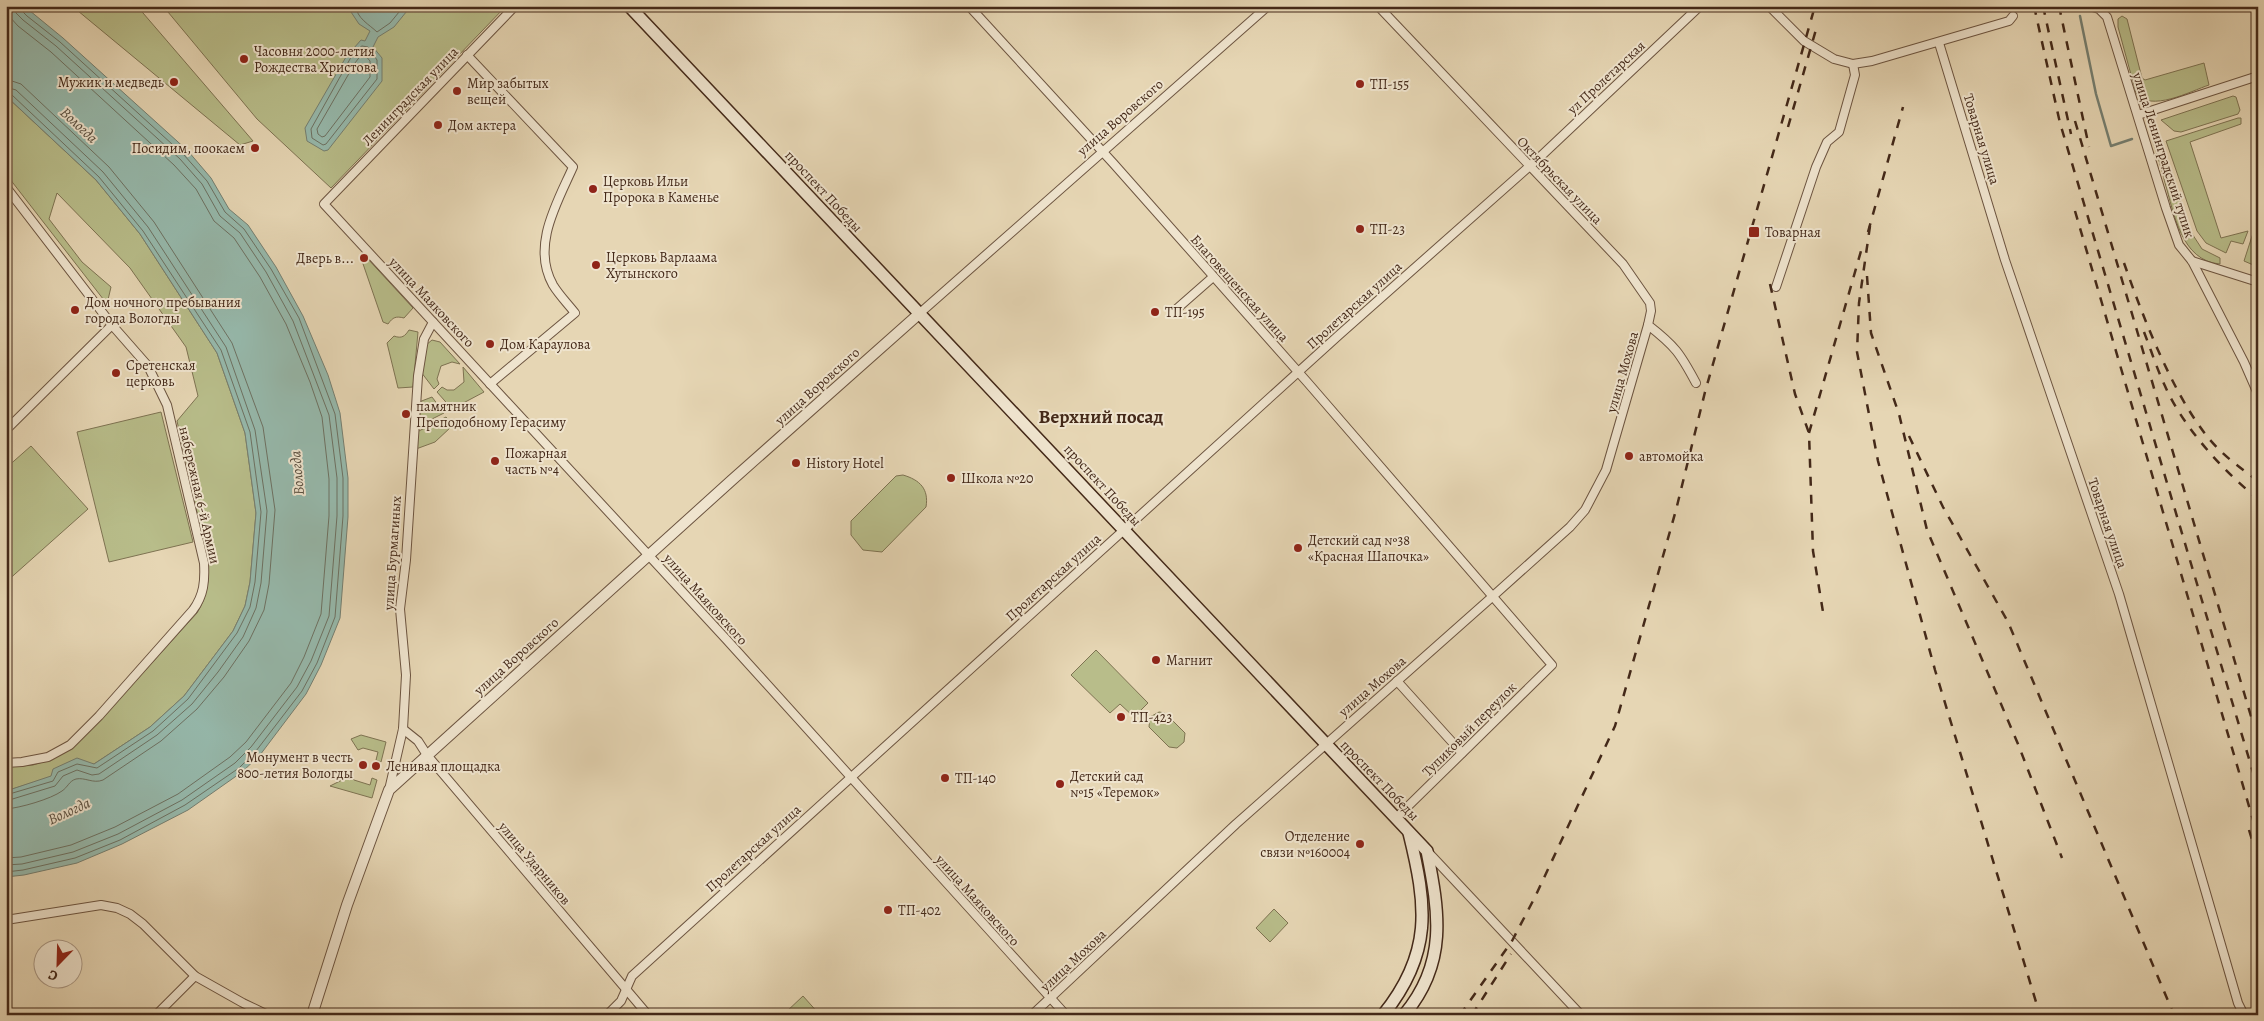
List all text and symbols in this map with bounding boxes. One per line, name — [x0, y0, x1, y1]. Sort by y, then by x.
street label: ул Пролетарская — [1563, 36, 1650, 119]
place label: Часовня 2000-летия Рождества Христова — [254, 42, 377, 77]
street label: Ленинградская улица — [358, 42, 463, 150]
marker: Часовня 2000-летия Рождества Христова — [238, 53, 250, 65]
street label: улица Ленинградский тупик — [2127, 69, 2199, 240]
place label: Мужик и медведь — [58, 73, 164, 92]
place label: Мир забытых вещей — [467, 74, 549, 109]
street label: улица Воровского — [1073, 75, 1167, 161]
place label: ТП-155 — [1370, 75, 1409, 94]
marker: Мужик и медведь — [168, 76, 180, 88]
marker: ТП-155 — [1354, 78, 1366, 90]
marker: Мир забытых вещей — [451, 85, 463, 97]
street label: Товарная улица — [1959, 91, 2005, 188]
water label: Вологда — [56, 102, 102, 148]
place label: Дом актера — [448, 116, 517, 135]
marker: Дом актера — [432, 119, 444, 131]
street label: Октябрьская улица — [1513, 132, 1607, 229]
place label: Посидим, поокаем — [132, 139, 245, 158]
marker: Посидим, поокаем — [249, 142, 261, 154]
street label: проспект Победы — [781, 146, 867, 236]
place label: Церковь Ильи Пророка в Каменье — [603, 172, 719, 207]
marker: Церковь Ильи Пророка в Каменье — [587, 183, 599, 195]
place label: ТП-23 — [1370, 220, 1405, 239]
marker: ТП-23 — [1354, 223, 1366, 235]
place label: Товарная — [1765, 223, 1821, 242]
marker: Товарная — [1747, 225, 1761, 239]
street label: Благовещенская улица — [1186, 231, 1293, 347]
place label: Церковь Варлаама Хутынского — [606, 248, 718, 283]
place label: Дверь в... — [296, 249, 354, 268]
marker: Дверь в... — [358, 252, 370, 264]
street label: улица Маяковского — [384, 252, 479, 352]
street label: Пролетарская улица — [1302, 257, 1407, 353]
marker: Церковь Варлаама Хутынского — [590, 259, 602, 271]
place label: Дом ночного пребывания города Вологды — [85, 293, 241, 328]
place label: ТП-195 — [1165, 303, 1205, 322]
marker: Дом ночного пребывания города Вологды — [69, 304, 81, 316]
marker: ТП-195 — [1149, 306, 1161, 318]
street label: улица Мохова — [1602, 329, 1643, 416]
place label: Дом Караулова — [500, 335, 591, 354]
marker: Дом Караулова — [484, 338, 496, 350]
street label: улица Воровского — [770, 343, 864, 430]
place label: Сретенская церковь — [126, 356, 196, 391]
marker: Сретенская церковь — [110, 367, 122, 379]
place label: памятник Преподобному Герасиму — [416, 397, 567, 432]
district label: Верхний посад — [1039, 404, 1164, 430]
marker: памятник Преподобному Герасиму — [400, 408, 412, 420]
street label: набережная 6-й Армии — [174, 425, 225, 566]
street label: проспект Победы — [1060, 440, 1146, 530]
place label: Пожарная часть №4 — [505, 444, 567, 479]
place label: автомойка — [1639, 447, 1704, 466]
water label: Вологда — [285, 450, 309, 496]
marker: автомойка — [1623, 450, 1635, 462]
place label: History Hotel — [806, 454, 884, 473]
marker: Пожарная часть №4 — [489, 455, 501, 467]
marker: History Hotel — [790, 457, 802, 469]
place label: Школа №20 — [961, 469, 1033, 488]
marker: Школа №20 — [945, 472, 957, 484]
street label: Товарная улица — [2083, 476, 2132, 571]
street label: улица Бурмагиных — [379, 495, 406, 612]
street label: Пролетарская улица — [1001, 529, 1106, 625]
place label: Детский сад №38 «Красная Шапочка» — [1308, 531, 1429, 566]
marker: Детский сад №38 «Красная Шапочка» — [1292, 542, 1304, 554]
street label: улица Маяковского — [659, 549, 752, 649]
street label: улица Воровского — [469, 613, 563, 700]
place label: Магнит — [1166, 651, 1213, 670]
street label: улица Мохова — [1334, 651, 1411, 722]
marker: Магнит — [1150, 654, 1162, 666]
street label: Тупиковый переулок — [1418, 678, 1521, 781]
place label: ТП-423 — [1131, 708, 1172, 727]
marker: ТП-423 — [1115, 711, 1127, 723]
street label: проспект Победы — [1336, 736, 1423, 825]
place label: Монумент в честь 800-летия Вологды — [237, 748, 353, 783]
place label: Ленивая площадка — [386, 757, 501, 776]
marker: Монумент в честь 800-летия Вологды — [357, 759, 369, 771]
marker: Ленивая площадка — [370, 760, 382, 772]
place label: Детский сад №15 «Теремок» — [1070, 767, 1160, 802]
place label: ТП-140 — [955, 769, 996, 788]
marker: ТП-140 — [939, 772, 951, 784]
marker: Детский сад №15 «Теремок» — [1054, 778, 1066, 790]
water label: Вологда — [45, 793, 93, 829]
street label: Пролетарская улица — [701, 800, 806, 896]
street label: улица Ударников — [494, 817, 575, 909]
place label: Отделение связи №160004 — [1260, 827, 1350, 862]
marker: Отделение связи №160004 — [1354, 838, 1366, 850]
street label: улица Маяковского — [931, 850, 1024, 950]
place label: ТП-402 — [898, 901, 941, 920]
marker: ТП-402 — [882, 904, 894, 916]
street label: улица Мохова — [1036, 925, 1111, 997]
north arrow — [32, 938, 82, 988]
text: С — [45, 965, 61, 986]

